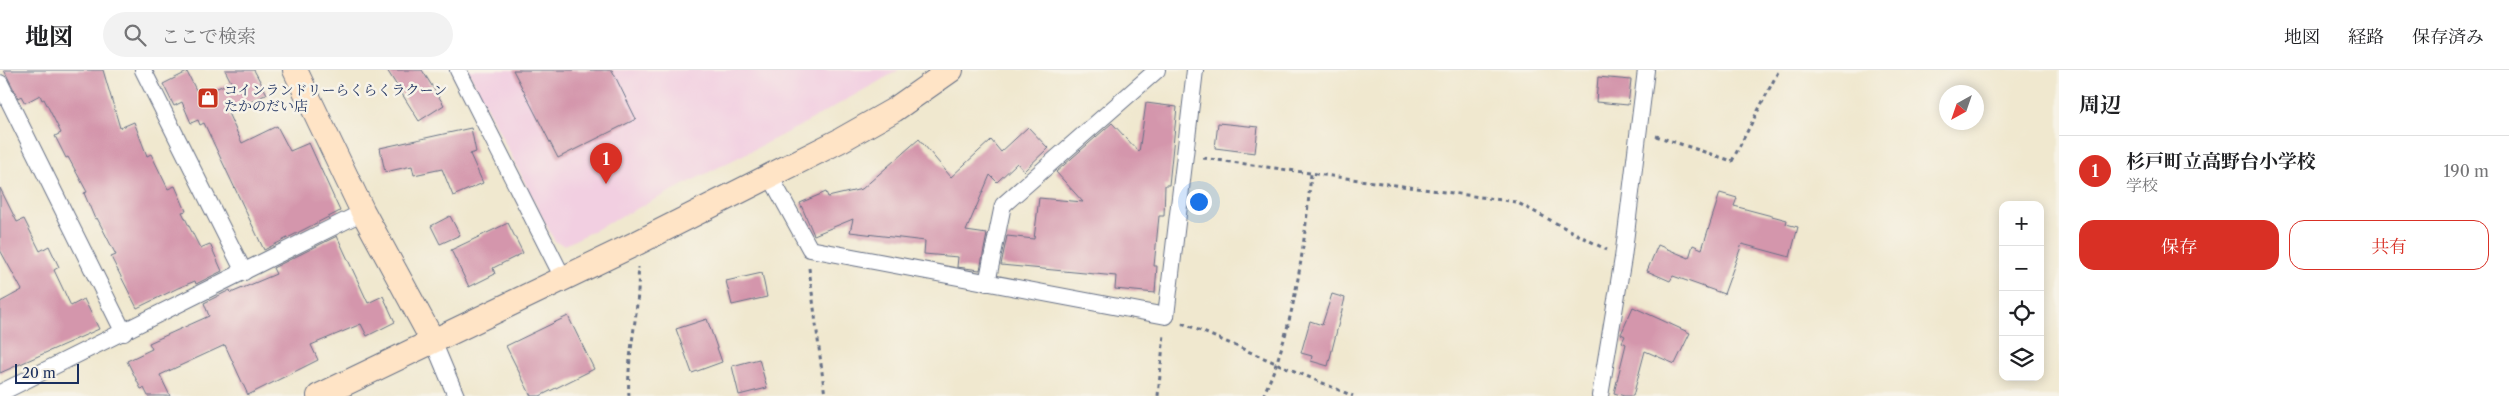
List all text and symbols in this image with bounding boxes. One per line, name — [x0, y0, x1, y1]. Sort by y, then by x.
search box — [103, 12, 453, 57]
icon: search — [121, 21, 149, 49]
text: 地図 — [25, 22, 73, 51]
text: ここで検索 — [161, 25, 256, 48]
text: 地図 — [2284, 26, 2320, 48]
text: 経路 — [2348, 26, 2384, 48]
text: 保存済み — [2412, 26, 2484, 48]
place label: コインランドリーらくらくラクーン たかのだい店 — [224, 81, 447, 115]
north arrow — [1939, 85, 1984, 130]
shop icon: コインランドリーらくらくラクーン たかのだい店 — [196, 86, 220, 110]
text: 周辺 — [2079, 92, 2121, 117]
pin: 1 — [590, 143, 622, 184]
text: 杉戸町立高野台小学校 — [2126, 150, 2316, 173]
text: 1 — [2091, 161, 2099, 181]
text: 190 m — [2444, 161, 2489, 181]
text: 学校 — [2126, 175, 2158, 195]
your location — [1186, 189, 1212, 215]
map controls — [1999, 201, 2044, 381]
button: + — [1999, 201, 2044, 246]
button: 保存 — [2079, 220, 2279, 270]
button: 共有 — [2289, 220, 2489, 270]
button: − — [1999, 246, 2044, 291]
button: locate — [1999, 291, 2044, 336]
button: layers — [1999, 336, 2044, 381]
scale bar — [15, 361, 79, 384]
text: 20 m — [22, 364, 56, 382]

